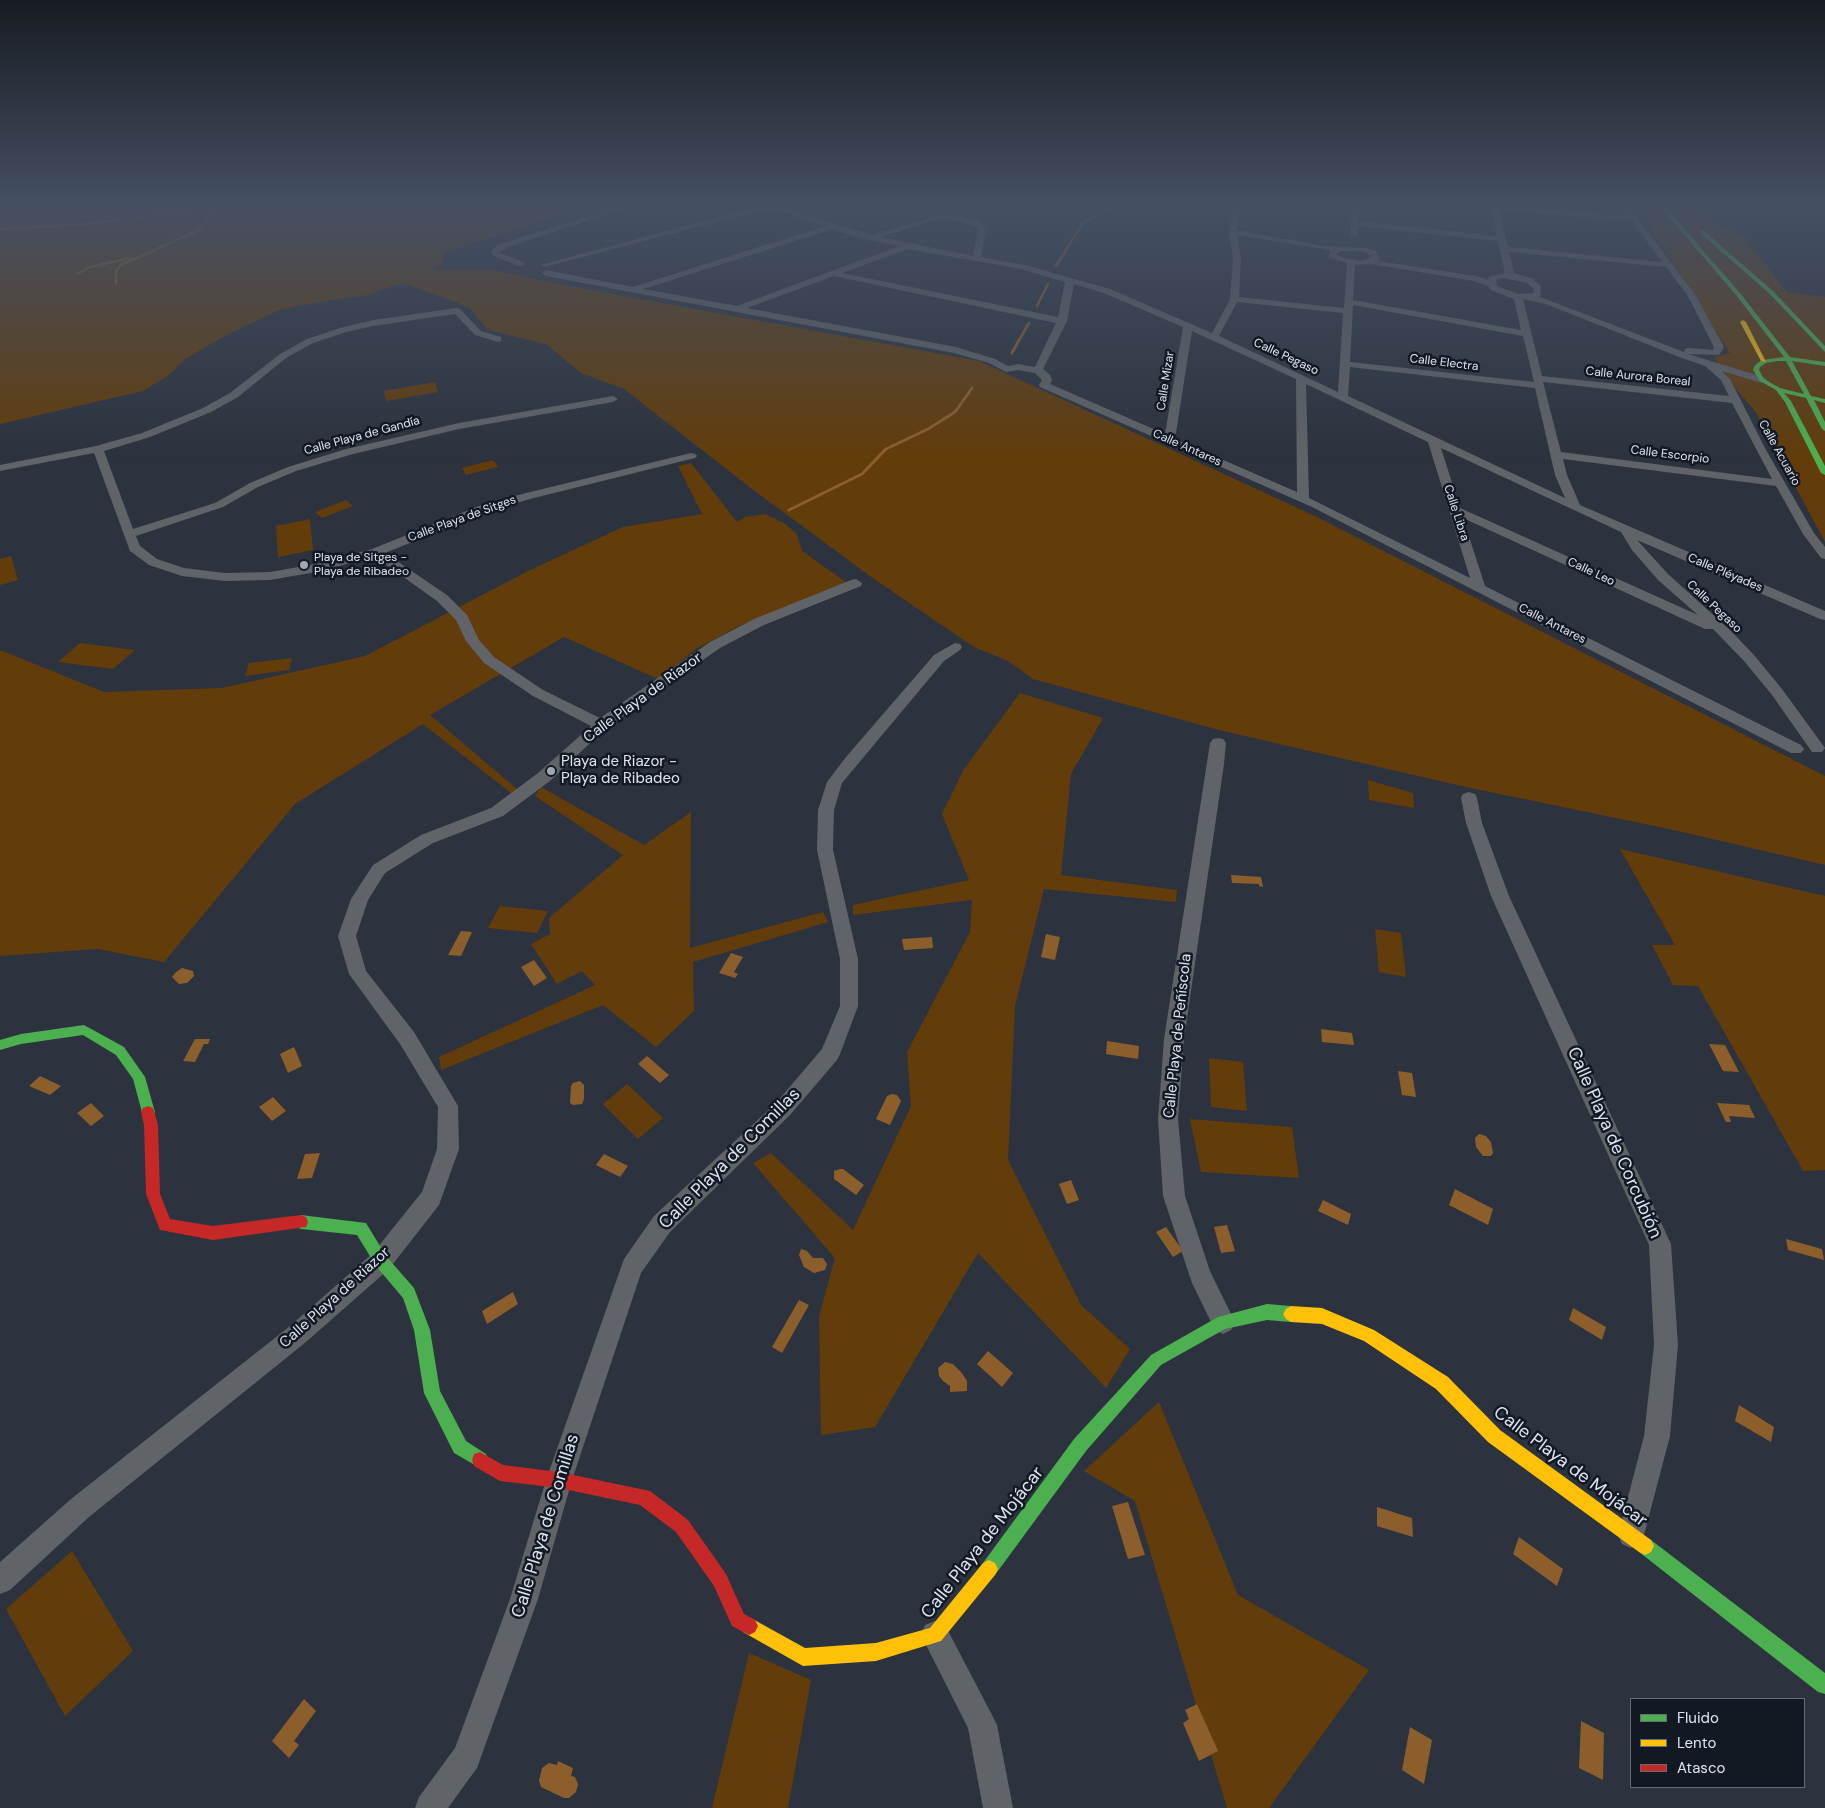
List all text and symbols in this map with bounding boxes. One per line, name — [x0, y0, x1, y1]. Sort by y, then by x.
street label: Calle Pegaso — [1251, 336, 1321, 378]
street label: Calle Mizar — [1154, 350, 1178, 412]
street label: Calle Electra — [1409, 352, 1479, 374]
street label: Calle Aurora Boreal — [1585, 364, 1691, 390]
street label: Calle Playa de Gandía — [303, 414, 421, 458]
street label: Calle Acuario — [1755, 418, 1803, 488]
street label: Calle Antares — [1150, 426, 1224, 470]
street label: Calle Escorpio — [1630, 443, 1710, 467]
street label: Calle Libra — [1440, 483, 1472, 543]
street label: Calle Playa de Sitges — [406, 493, 518, 545]
place label: Playa de Sitges - Playa de Ribadeo — [314, 551, 409, 579]
street label: Calle Pléyades — [1685, 551, 1765, 595]
street label: Calle Leo — [1565, 555, 1617, 589]
marker: Playa de Sitges - Playa de Ribadeo — [298, 559, 310, 571]
street label: Calle Pegaso — [1683, 578, 1745, 636]
street label: Calle Antares — [1516, 601, 1588, 647]
street label: Calle Playa de Riazor — [580, 649, 706, 747]
place label: Playa de Riazor - Playa de Ribadeo — [561, 753, 680, 788]
marker: Playa de Riazor - Playa de Ribadeo — [545, 765, 557, 777]
street label: Calle Playa de Peñíscola — [1160, 953, 1196, 1119]
street label: Calle Playa de Corcubión — [1562, 1044, 1666, 1242]
street label: Calle Playa de Comillas — [655, 1084, 805, 1234]
street label: Calle Playa de Riazor — [276, 1244, 394, 1352]
street label: Calle Playa de Mojácar — [1489, 1402, 1651, 1532]
street label: Calle Playa de Comillas — [508, 1432, 584, 1620]
street label: Calle Playa de Mojácar — [917, 1463, 1049, 1623]
legend — [1630, 1698, 1805, 1788]
text: Fluido — [1677, 1708, 1719, 1728]
text: Lento — [1677, 1733, 1716, 1753]
text: Atasco — [1677, 1758, 1725, 1778]

